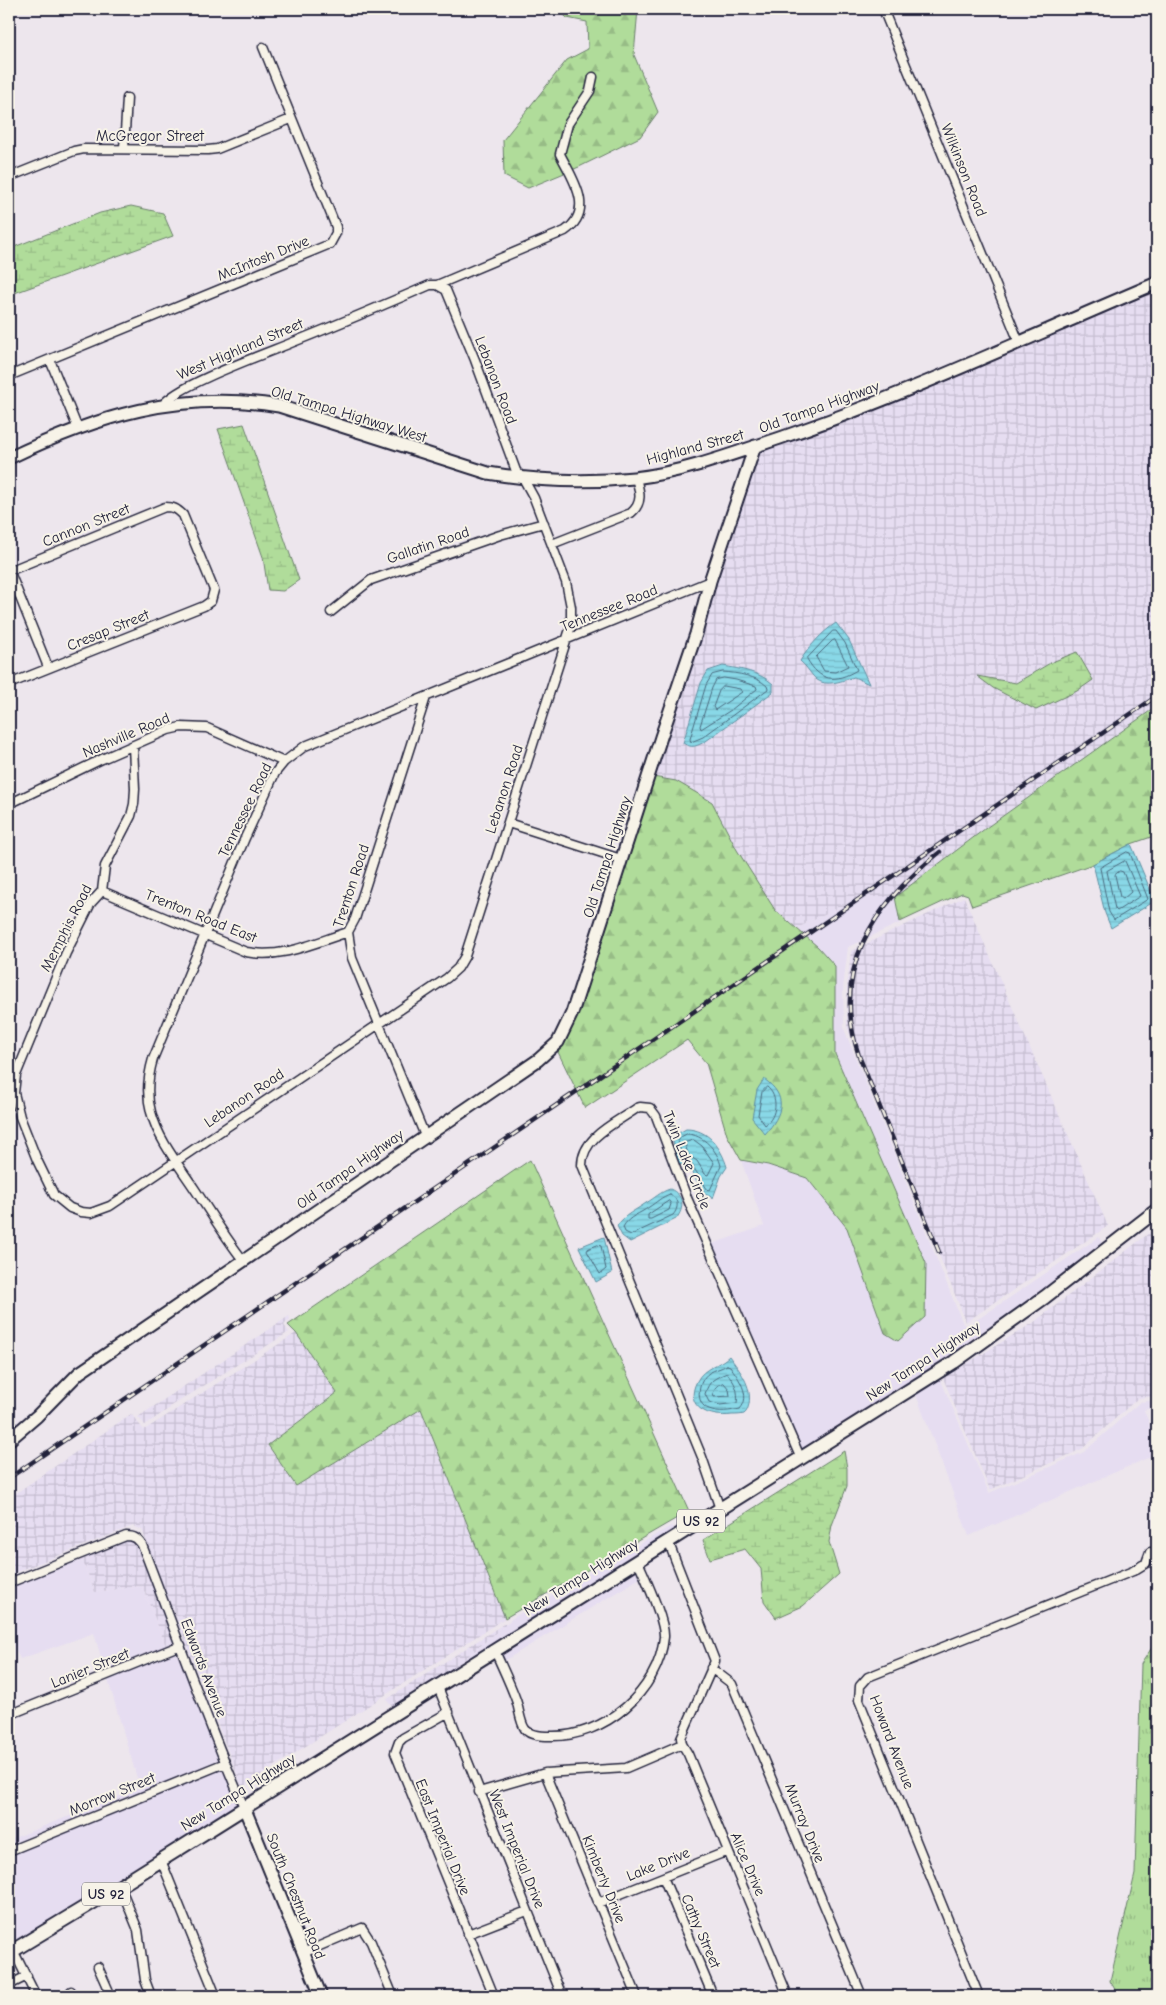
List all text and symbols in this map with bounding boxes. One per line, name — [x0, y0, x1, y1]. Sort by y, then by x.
street label: Wilkinson Road — [937, 121, 991, 219]
street label: McGregor Street — [96, 127, 205, 145]
street label: McIntosh Drive — [215, 231, 312, 285]
street label: West Highland Street — [174, 314, 306, 384]
street label: Lebanon Road — [471, 334, 521, 426]
street label: Old Tampa Highway — [756, 377, 882, 437]
street label: Old Tampa Highway West — [269, 382, 430, 446]
street label: Highland Street — [644, 425, 746, 469]
street label: Cannon Street — [40, 499, 133, 551]
street label: Gallatin Road — [384, 522, 472, 568]
street label: Tennessee Road — [558, 580, 660, 636]
street label: Cresap Street — [64, 605, 152, 655]
street label: Nashville Road — [80, 709, 172, 761]
street label: Lebanon Road — [481, 742, 527, 836]
street label: Tennessee Road — [214, 760, 276, 860]
street label: Old Tampa Highway — [579, 794, 635, 920]
street label: Trenton Road — [329, 842, 373, 930]
street label: Memphis Road — [36, 881, 96, 975]
street label: Trenton Road East — [142, 885, 260, 947]
street label: Lebanon Road — [201, 1065, 287, 1131]
street label: Twin Lake Circle — [659, 1108, 715, 1212]
street label: Old Tampa Highway — [293, 1125, 407, 1213]
street label: New Tampa Highway — [863, 1317, 984, 1405]
road number: US 92 — [677, 1510, 725, 1532]
street label: New Tampa Highway — [520, 1534, 642, 1620]
street label: Edwards Avenue — [177, 1616, 231, 1720]
street label: Lanier Street — [48, 1644, 132, 1692]
street label: Howard Avenue — [866, 1692, 918, 1792]
street label: New Tampa Highway — [177, 1749, 299, 1835]
street label: Morrow Street — [66, 1768, 158, 1819]
street label: East Imperial Drive — [411, 1776, 475, 1898]
street label: Murray Drive — [781, 1781, 829, 1866]
street label: West Imperial Drive — [485, 1787, 549, 1911]
street label: Alice Drive — [727, 1829, 770, 1899]
street label: South Chestnut Road — [263, 1830, 329, 1962]
street label: Kimberly Drive — [578, 1833, 630, 1926]
street label: Lake Drive — [624, 1843, 693, 1885]
road number: US 92 — [82, 1882, 130, 1906]
street label: Cathy Street — [677, 1891, 725, 1971]

